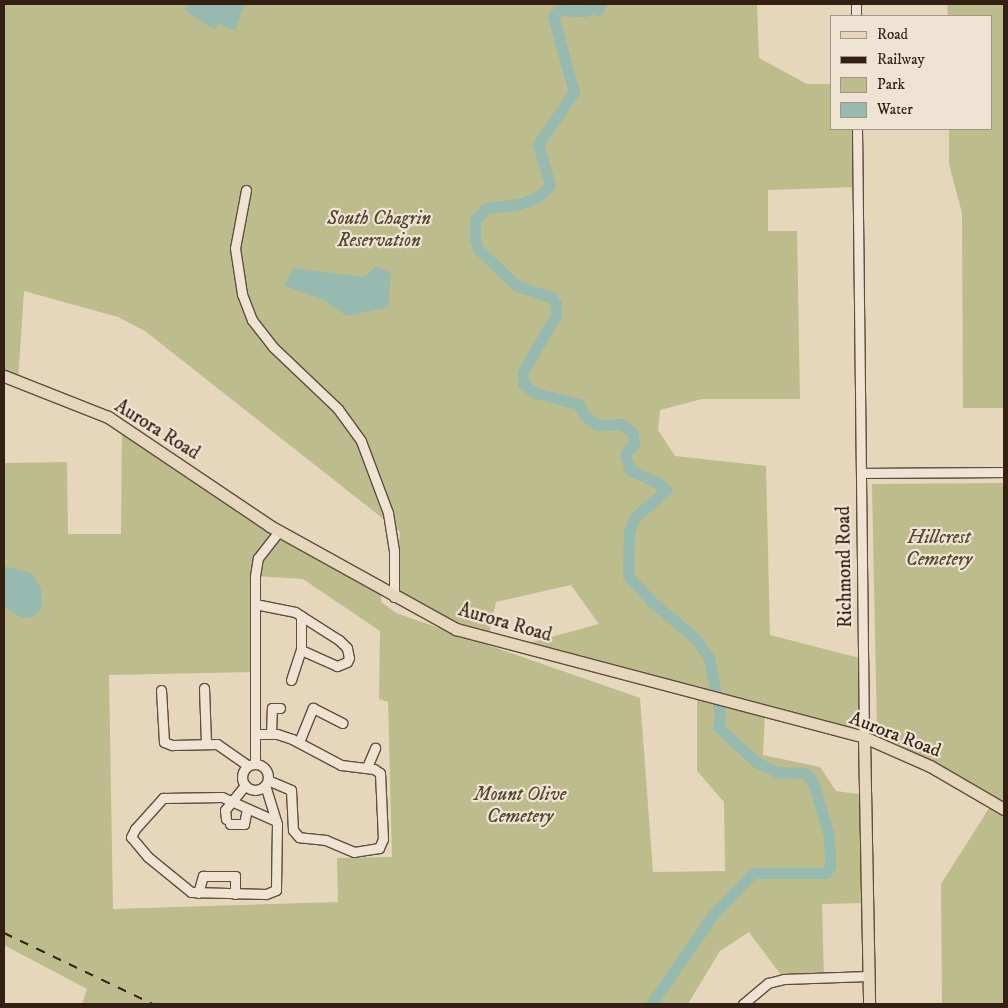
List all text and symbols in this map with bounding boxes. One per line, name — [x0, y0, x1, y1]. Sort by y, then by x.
legend — [830, 15, 993, 130]
text: Road — [877, 25, 908, 44]
text: Railway — [877, 50, 925, 69]
text: Park — [877, 75, 905, 94]
text: Water — [877, 100, 913, 119]
park label: South Chagrin Reservation — [327, 208, 431, 252]
street label: Aurora Road — [110, 395, 204, 465]
street label: Richmond Road — [833, 506, 857, 628]
park label: Hillcrest Cemetery — [906, 527, 972, 571]
street label: Aurora Road — [456, 599, 554, 647]
street label: Aurora Road — [846, 707, 944, 763]
park label: Mount Olive Cemetery — [474, 784, 566, 828]

